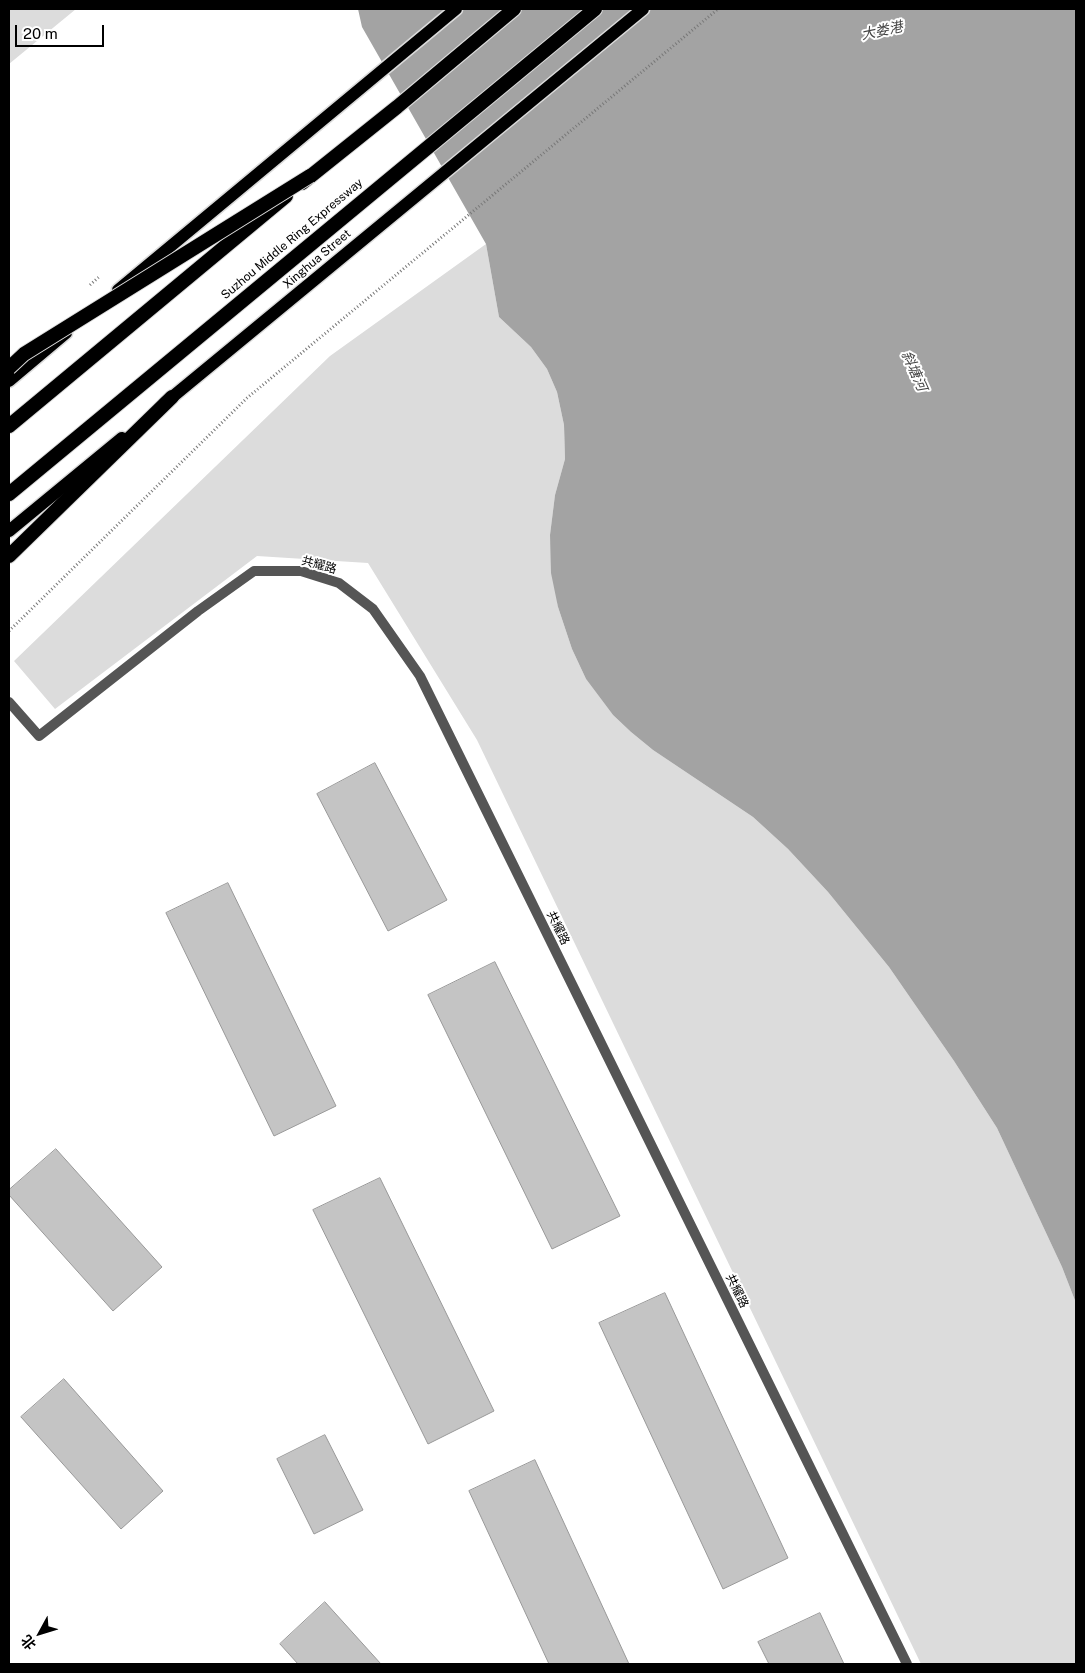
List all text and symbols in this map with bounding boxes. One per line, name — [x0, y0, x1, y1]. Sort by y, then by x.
scale bar — [18, 15, 106, 47]
water label: 大娄港 — [860, 18, 904, 44]
text: 20 m — [23, 25, 58, 42]
street label: Suzhou Middle Ring Expressway — [218, 175, 366, 303]
street label: Xinghua Street — [280, 226, 354, 292]
water label: 斜塘河 — [898, 348, 930, 394]
street label: 共耀路 — [300, 553, 338, 577]
street label: 共耀路 — [544, 909, 572, 947]
street label: 共耀路 — [723, 1272, 751, 1310]
north arrow — [15, 1608, 65, 1658]
text: 北 — [18, 1632, 39, 1653]

